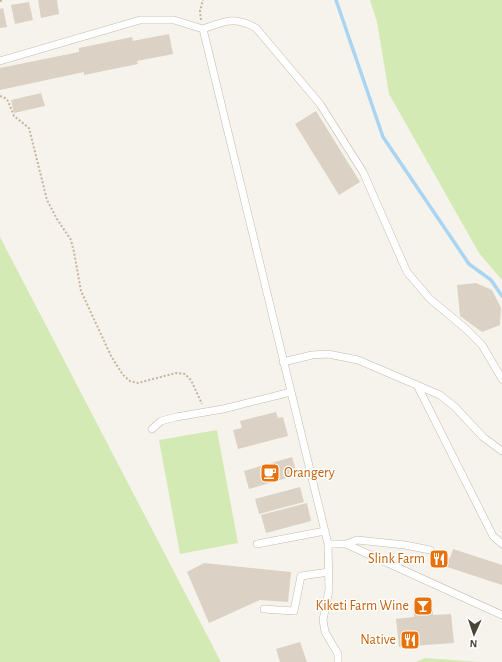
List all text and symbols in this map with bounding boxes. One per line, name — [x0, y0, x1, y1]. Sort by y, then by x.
cafe icon: Orangery — [259, 462, 281, 484]
place label: Orangery — [284, 466, 335, 480]
restaurant icon: Slink Farm — [428, 548, 450, 570]
place label: Slink Farm — [368, 552, 425, 566]
bar icon: Kiketi Farm Wine — [412, 595, 434, 617]
place label: Kiketi Farm Wine — [316, 599, 409, 613]
north arrow — [454, 614, 494, 654]
restaurant icon: Native — [399, 629, 421, 651]
place label: Native — [360, 633, 396, 647]
text: N — [469, 638, 478, 649]

